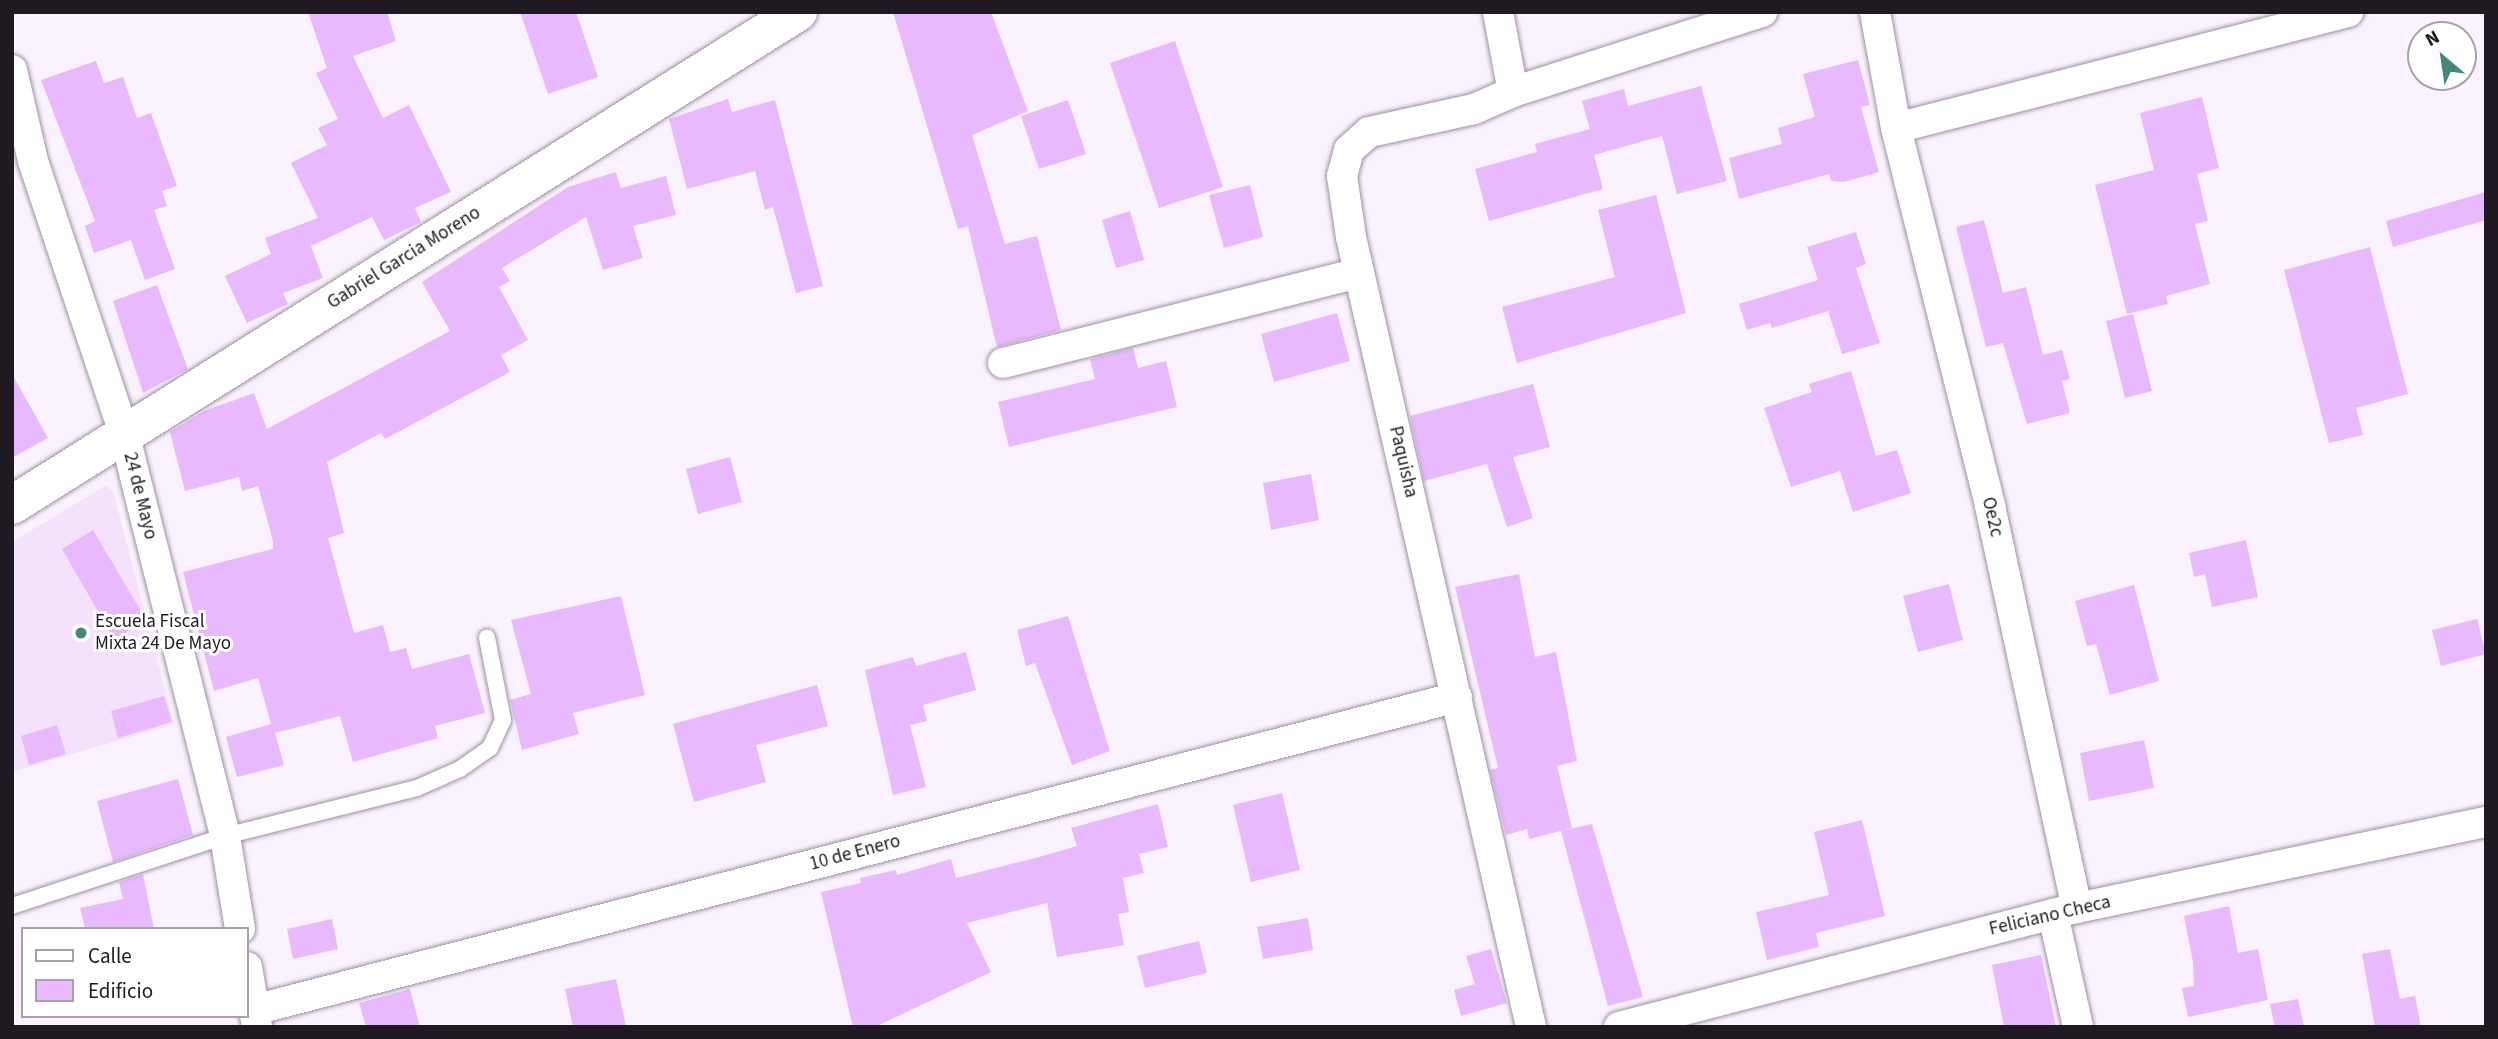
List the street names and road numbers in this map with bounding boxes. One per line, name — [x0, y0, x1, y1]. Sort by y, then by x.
street label: Gabriel Garcia Moreno — [323, 202, 485, 314]
street label: Paquisha — [1384, 424, 1422, 500]
street label: 24 de Mayo — [118, 450, 162, 542]
street label: Oe2c — [1976, 495, 2008, 539]
street label: 10 de Enero — [807, 830, 903, 876]
street label: Feliciano Checa — [1987, 891, 2113, 941]

